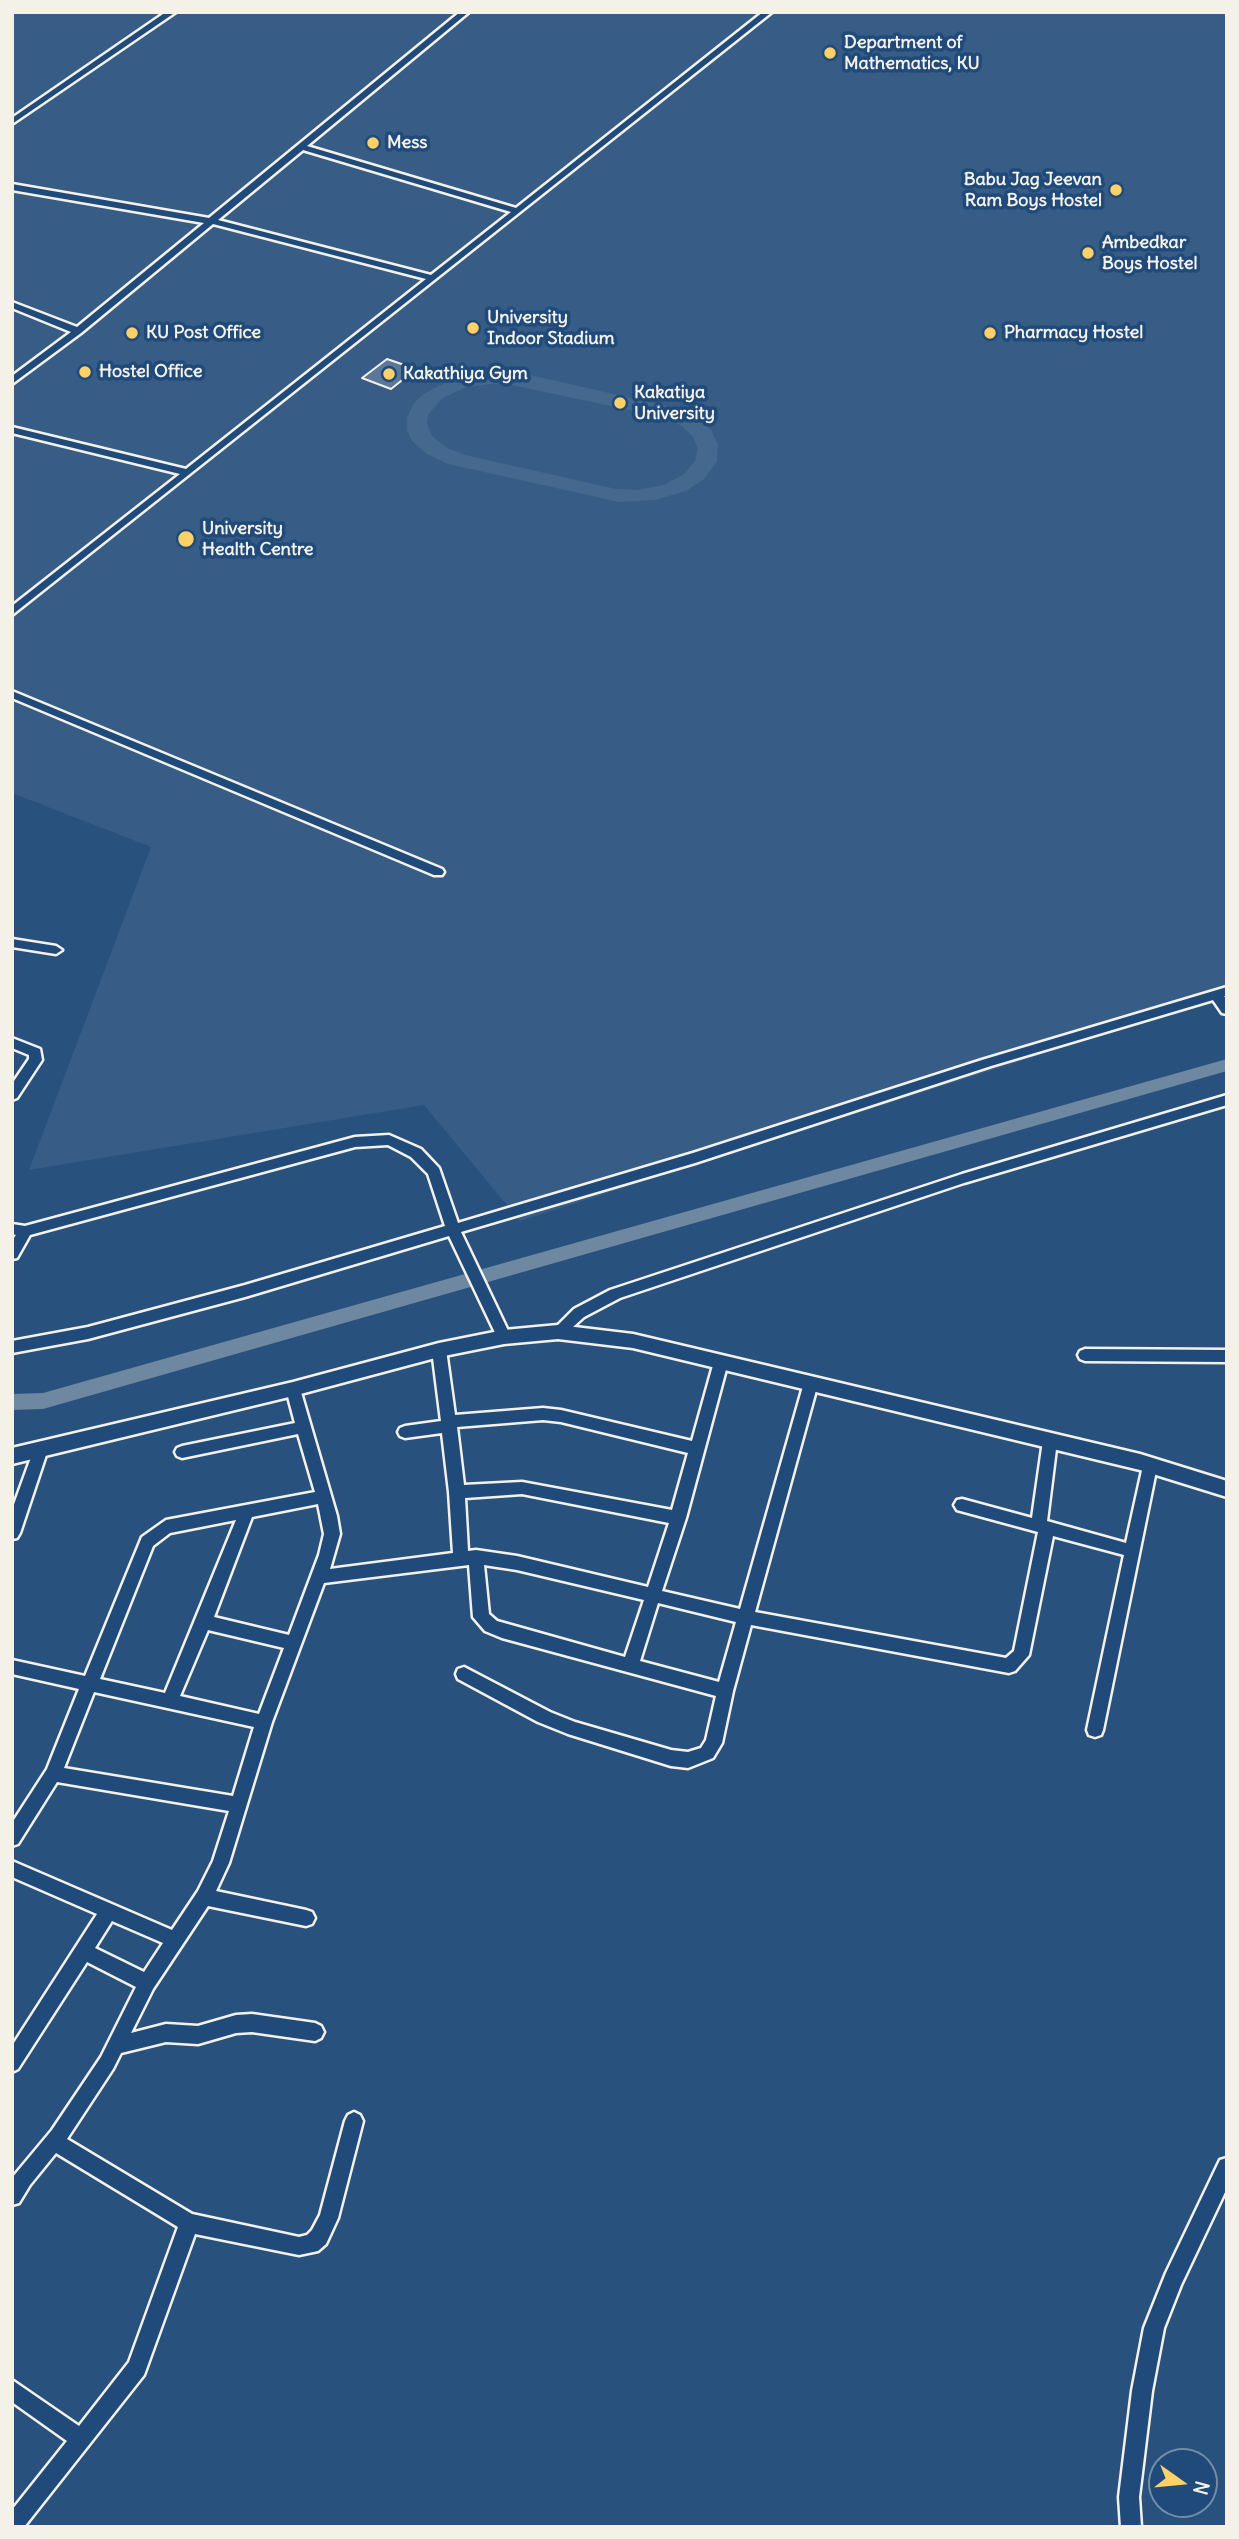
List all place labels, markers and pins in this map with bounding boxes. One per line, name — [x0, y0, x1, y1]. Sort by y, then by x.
place label: Department of Mathematics, KU — [844, 32, 980, 74]
marker: Department of Mathematics, KU — [822, 45, 838, 61]
place label: Mess — [387, 132, 428, 154]
marker: Mess — [365, 135, 381, 151]
place label: Babu Jag Jeevan Ram Boys Hostel — [964, 169, 1102, 212]
marker: Babu Jag Jeevan Ram Boys Hostel — [1108, 182, 1124, 198]
place label: Ambedkar Boys Hostel — [1102, 232, 1197, 274]
marker: Ambedkar Boys Hostel — [1080, 245, 1096, 261]
place label: University Indoor Stadium — [487, 307, 614, 350]
marker: University Indoor Stadium — [465, 320, 481, 336]
place label: KU Post Office — [146, 322, 261, 344]
place label: Pharmacy Hostel — [1004, 322, 1143, 344]
marker: KU Post Office — [124, 325, 140, 341]
marker: Pharmacy Hostel — [982, 325, 998, 341]
place label: Hostel Office — [99, 361, 202, 383]
place label: Kakathiya Gym — [403, 363, 528, 385]
marker: Hostel Office — [77, 364, 93, 380]
marker: Kakathiya Gym — [381, 366, 397, 382]
place label: Kakatiya University — [634, 382, 715, 424]
marker: Kakatiya University — [612, 395, 628, 411]
place label: University Health Centre — [202, 518, 313, 560]
marker: University Health Centre — [176, 529, 196, 549]

